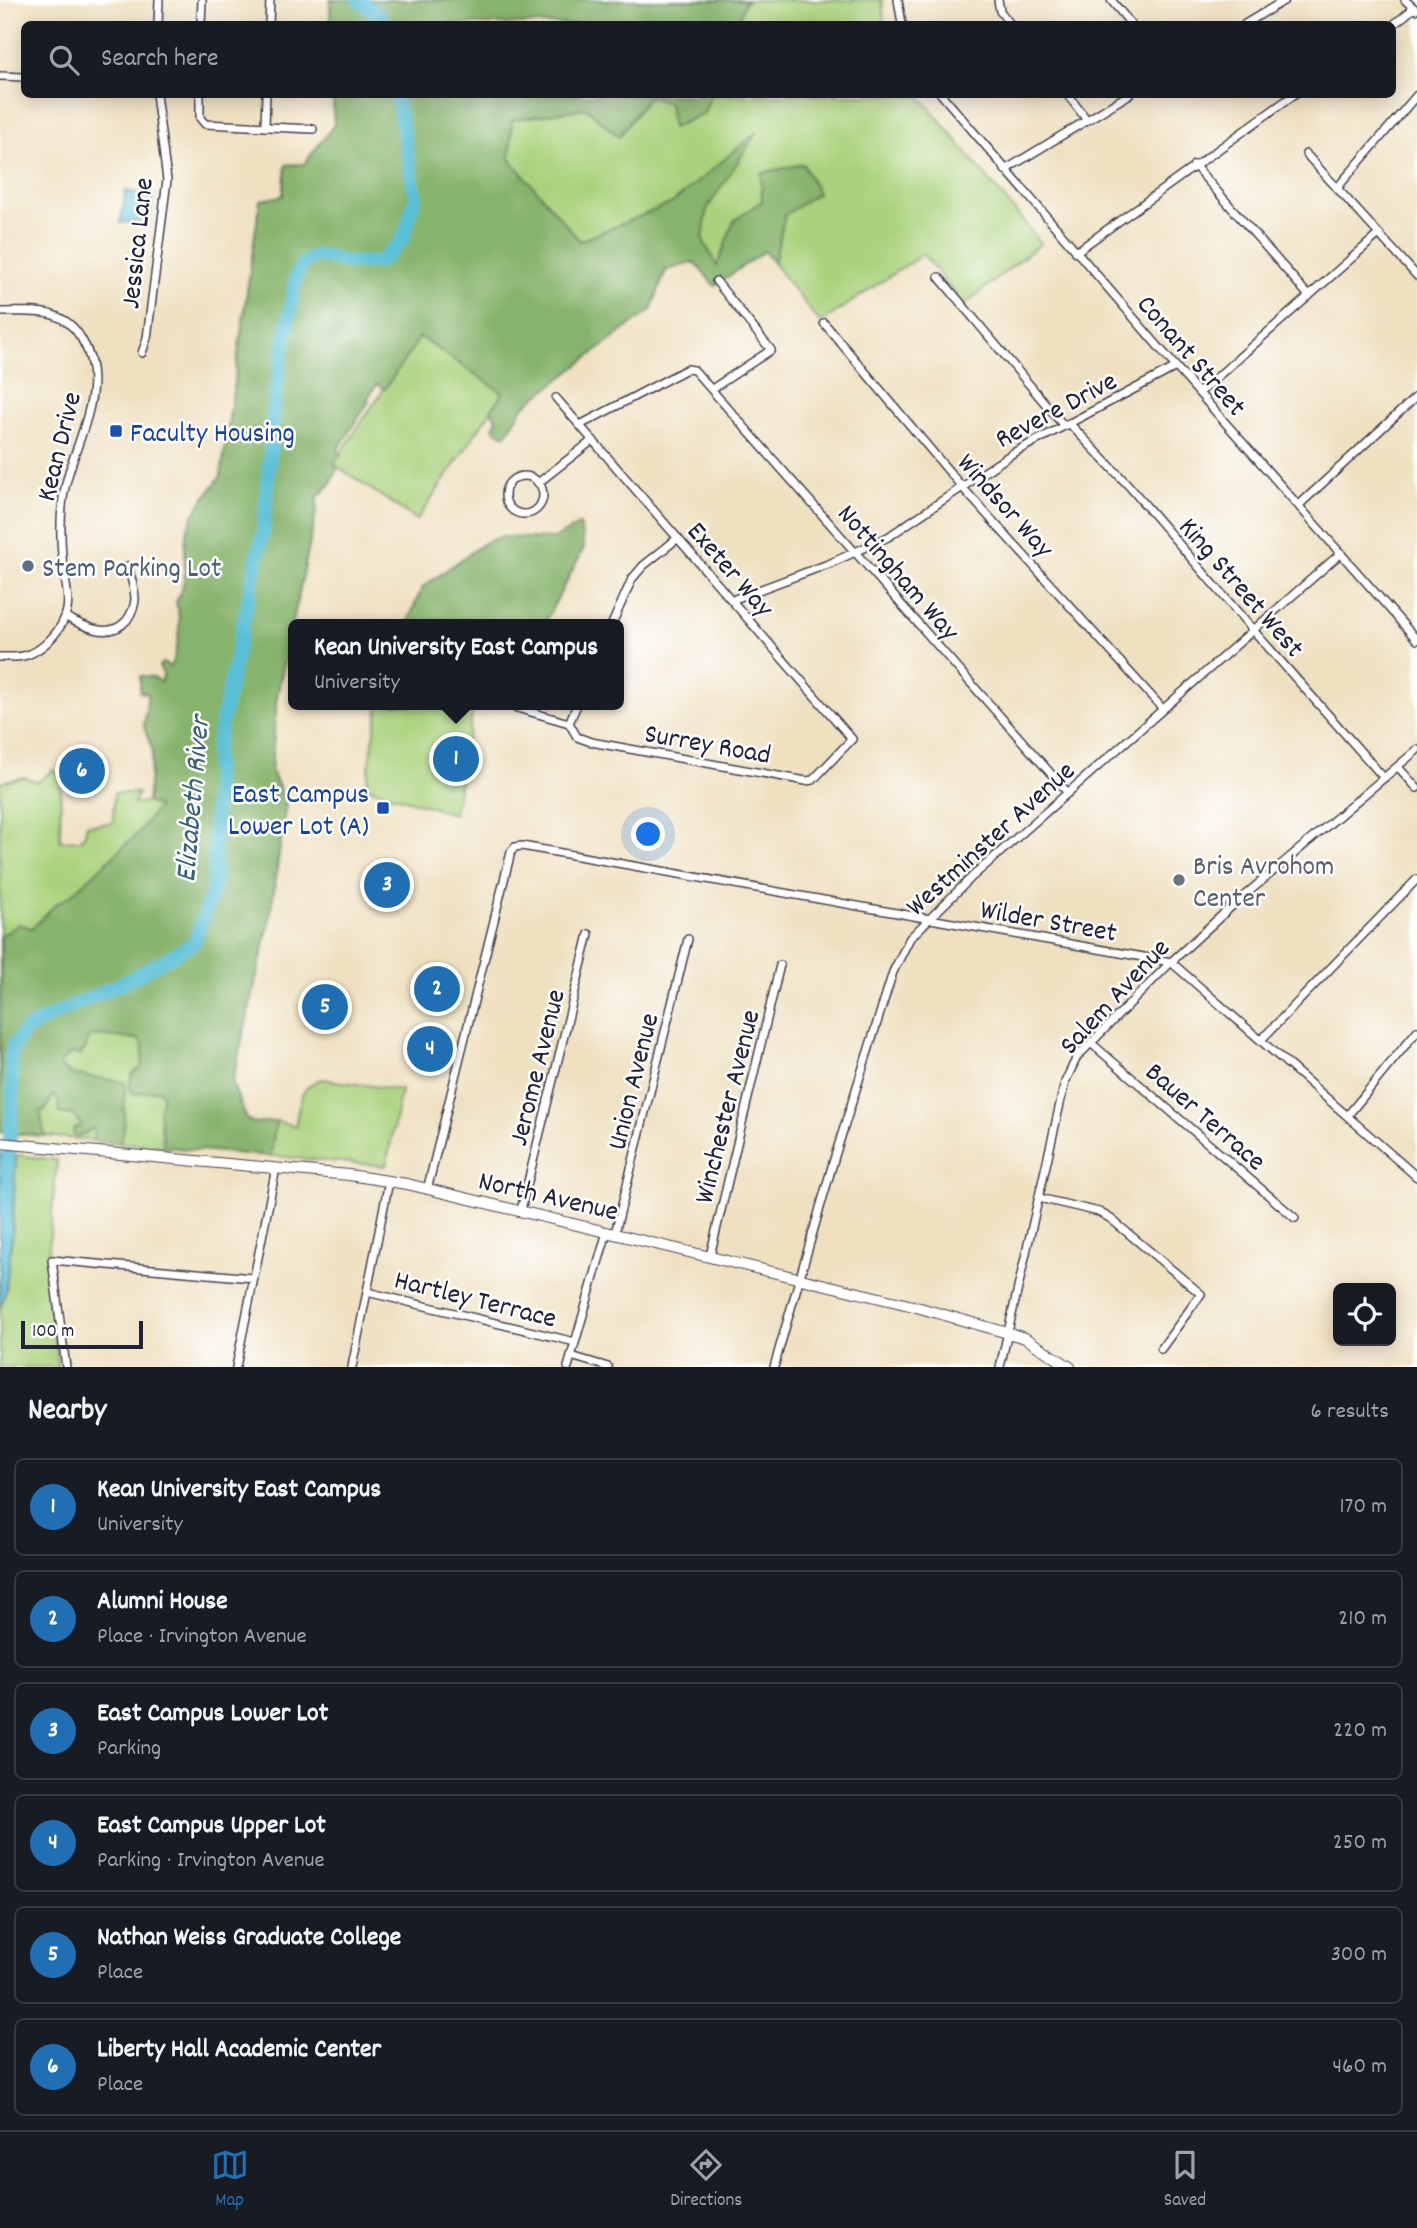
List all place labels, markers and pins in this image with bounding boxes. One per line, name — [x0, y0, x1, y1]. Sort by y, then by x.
place label: Faculty Housing — [130, 416, 295, 456]
marker: Faculty Housing — [108, 423, 124, 439]
place label: Stem Parking Lot — [42, 551, 221, 591]
marker: Stem Parking Lot — [20, 558, 36, 574]
pin: 1 — [433, 733, 479, 785]
pin: 6 — [59, 745, 105, 797]
place label: East Campus Lower Lot (A) — [228, 777, 369, 849]
marker: East Campus Lower Lot (A) — [375, 800, 391, 816]
place label: Bris Avrohom Center — [1193, 849, 1334, 921]
pin: 3 — [364, 859, 410, 911]
marker: Bris Avrohom Center — [1171, 872, 1187, 888]
pin: 2 — [414, 963, 460, 1015]
pin: 5 — [302, 981, 348, 1033]
pin: 4 — [407, 1023, 453, 1075]

